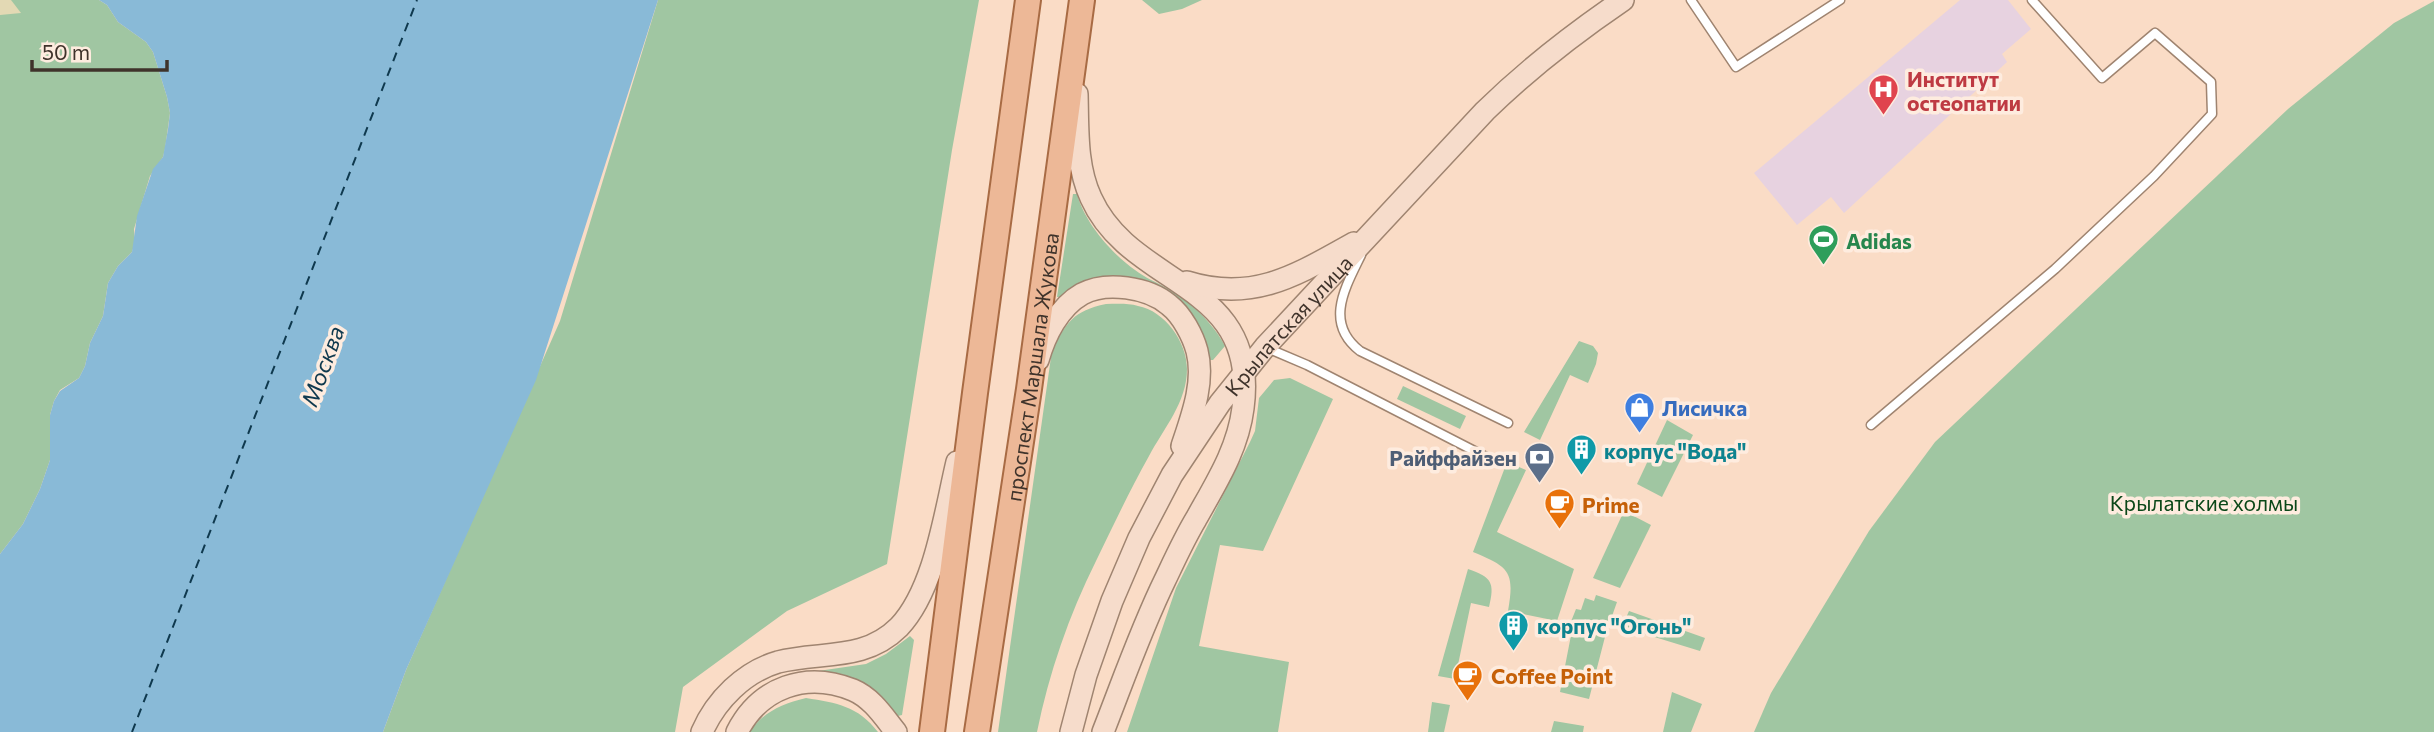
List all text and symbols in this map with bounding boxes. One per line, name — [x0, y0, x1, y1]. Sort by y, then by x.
scale bar — [32, 28, 166, 72]
text: 50 m — [42, 39, 90, 64]
place label: Институт остеопатии — [1907, 66, 2021, 115]
hospital icon: Институт остеопатии — [1867, 73, 1901, 117]
sports icon: Adidas — [1806, 223, 1840, 267]
place label: Adidas — [1846, 228, 1912, 253]
street label: проспект Маршала Жукова — [1000, 231, 1063, 503]
street label: Крылатская улица — [1219, 250, 1357, 400]
water label: Москва — [295, 322, 349, 410]
shop icon: Лисичка — [1622, 390, 1656, 434]
place label: Лисичка — [1662, 395, 1747, 420]
building icon: корпус "Вода" — [1564, 433, 1598, 477]
place label: корпус "Вода" — [1604, 438, 1746, 463]
bank icon: Райффайзен — [1523, 440, 1557, 484]
place label: Райффайзен — [1389, 445, 1517, 470]
cafe icon: Prime — [1542, 487, 1576, 531]
park label: Крылатские холмы — [2110, 490, 2298, 515]
place label: Prime — [1582, 492, 1640, 517]
building icon: корпус "Огонь" — [1497, 608, 1531, 652]
place label: корпус "Огонь" — [1537, 613, 1691, 638]
cafe icon: Coffee Point — [1451, 658, 1485, 702]
place label: Coffee Point — [1491, 663, 1613, 688]

